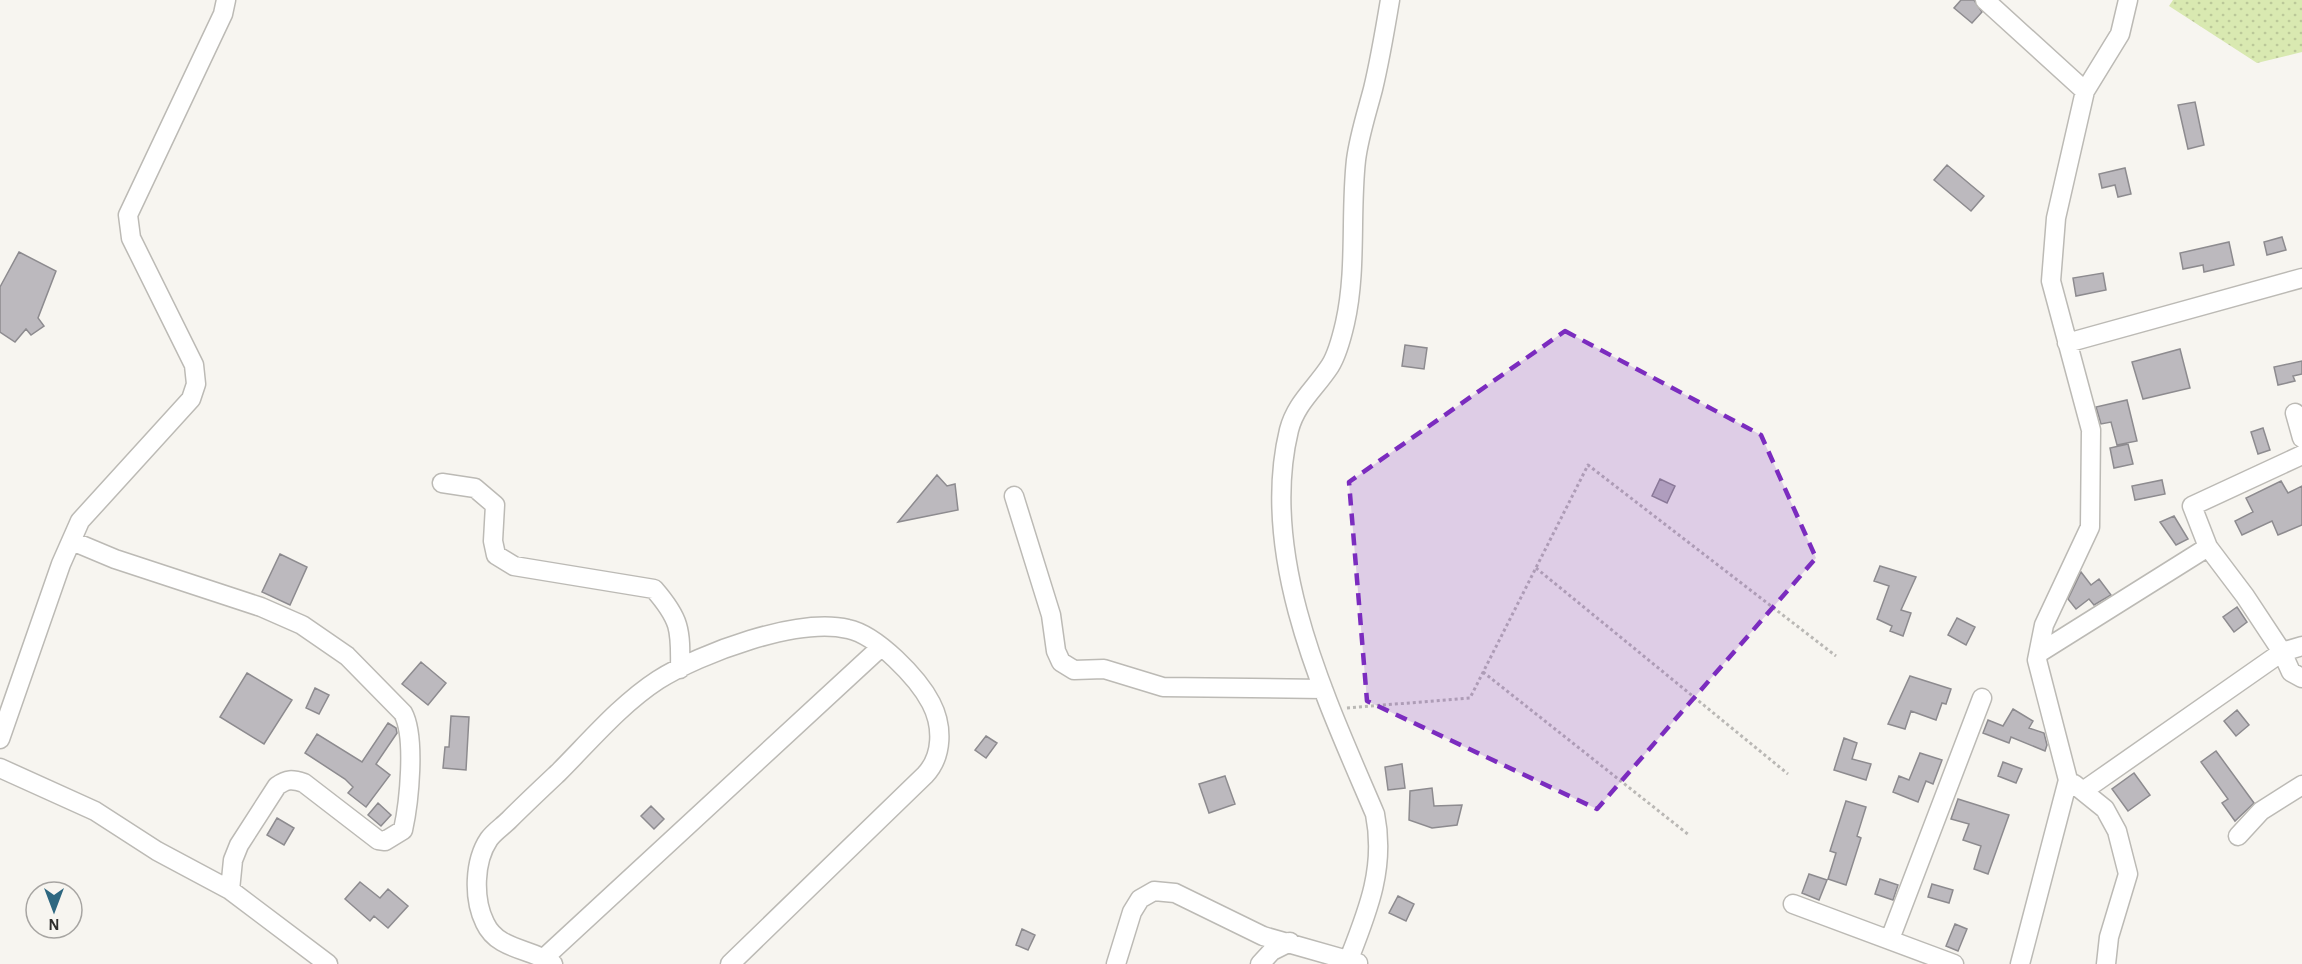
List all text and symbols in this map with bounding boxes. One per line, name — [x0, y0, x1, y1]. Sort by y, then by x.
north arrow — [24, 880, 84, 940]
text: N — [48, 916, 60, 932]

